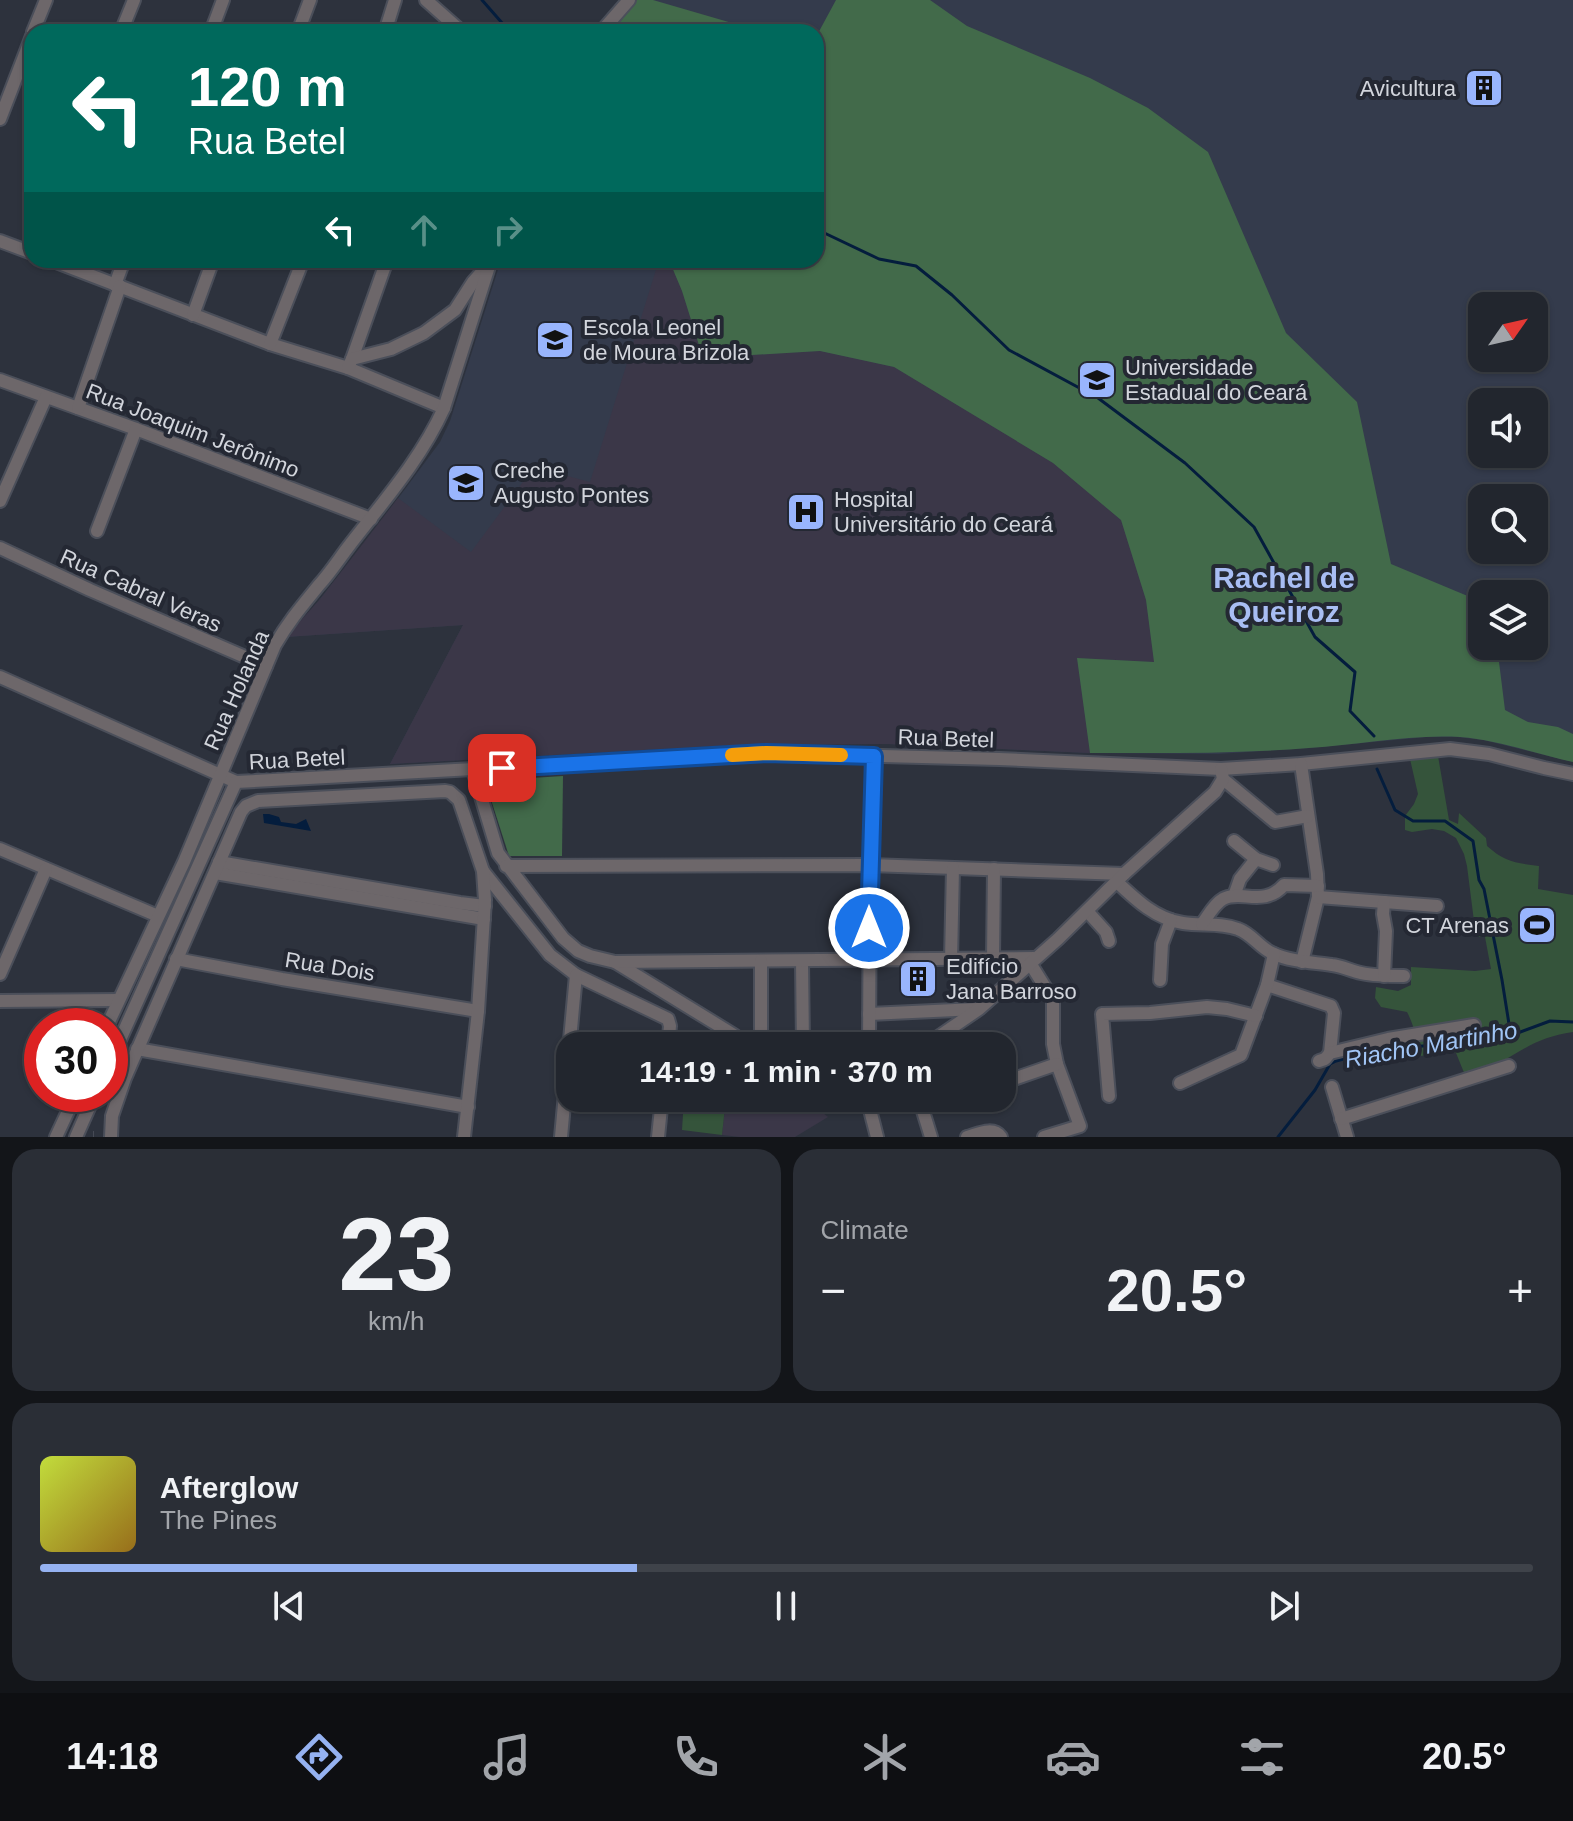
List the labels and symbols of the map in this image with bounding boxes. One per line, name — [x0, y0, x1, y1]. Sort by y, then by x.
building icon: Avicultura — [1463, 67, 1505, 109]
place label: Avicultura — [1360, 76, 1457, 101]
north arrow — [1468, 292, 1548, 372]
place label: Escola Leonel de Moura Brizola — [583, 315, 750, 365]
school or university icon: Escola Leonel de Moura Brizola — [534, 319, 576, 361]
place label: Universidade Estadual do Ceará — [1125, 355, 1308, 405]
school or university icon: Universidade Estadual do Ceará — [1076, 359, 1118, 401]
street label: Rua Joaquim Jerônimo — [83, 378, 303, 483]
place label: Creche Augusto Pontes — [494, 458, 649, 508]
school or university icon: Creche Augusto Pontes — [445, 462, 487, 504]
place label: Hospital Universitário do Ceará — [834, 487, 1054, 537]
hospital icon: Hospital Universitário do Ceará — [785, 491, 827, 533]
street label: Rua Cabral Veras — [56, 544, 225, 637]
district label: Rachel de Queiroz — [1213, 561, 1355, 628]
street label: Rua Holanda — [199, 626, 274, 754]
street label: Rua Betel — [897, 724, 995, 753]
pin — [468, 734, 536, 802]
street label: Rua Betel — [248, 744, 346, 775]
position arrow — [827, 886, 911, 970]
sports icon: CT Arenas — [1516, 904, 1558, 946]
place label: CT Arenas — [1405, 913, 1509, 938]
street label: Rua Dois — [283, 947, 377, 986]
place label: Edifício Jana Barroso — [946, 954, 1077, 1004]
building icon: Edifício Jana Barroso — [897, 958, 939, 1000]
speed limit sign: 30 — [24, 1008, 128, 1112]
water label: Riacho Martinho — [1343, 1016, 1519, 1073]

